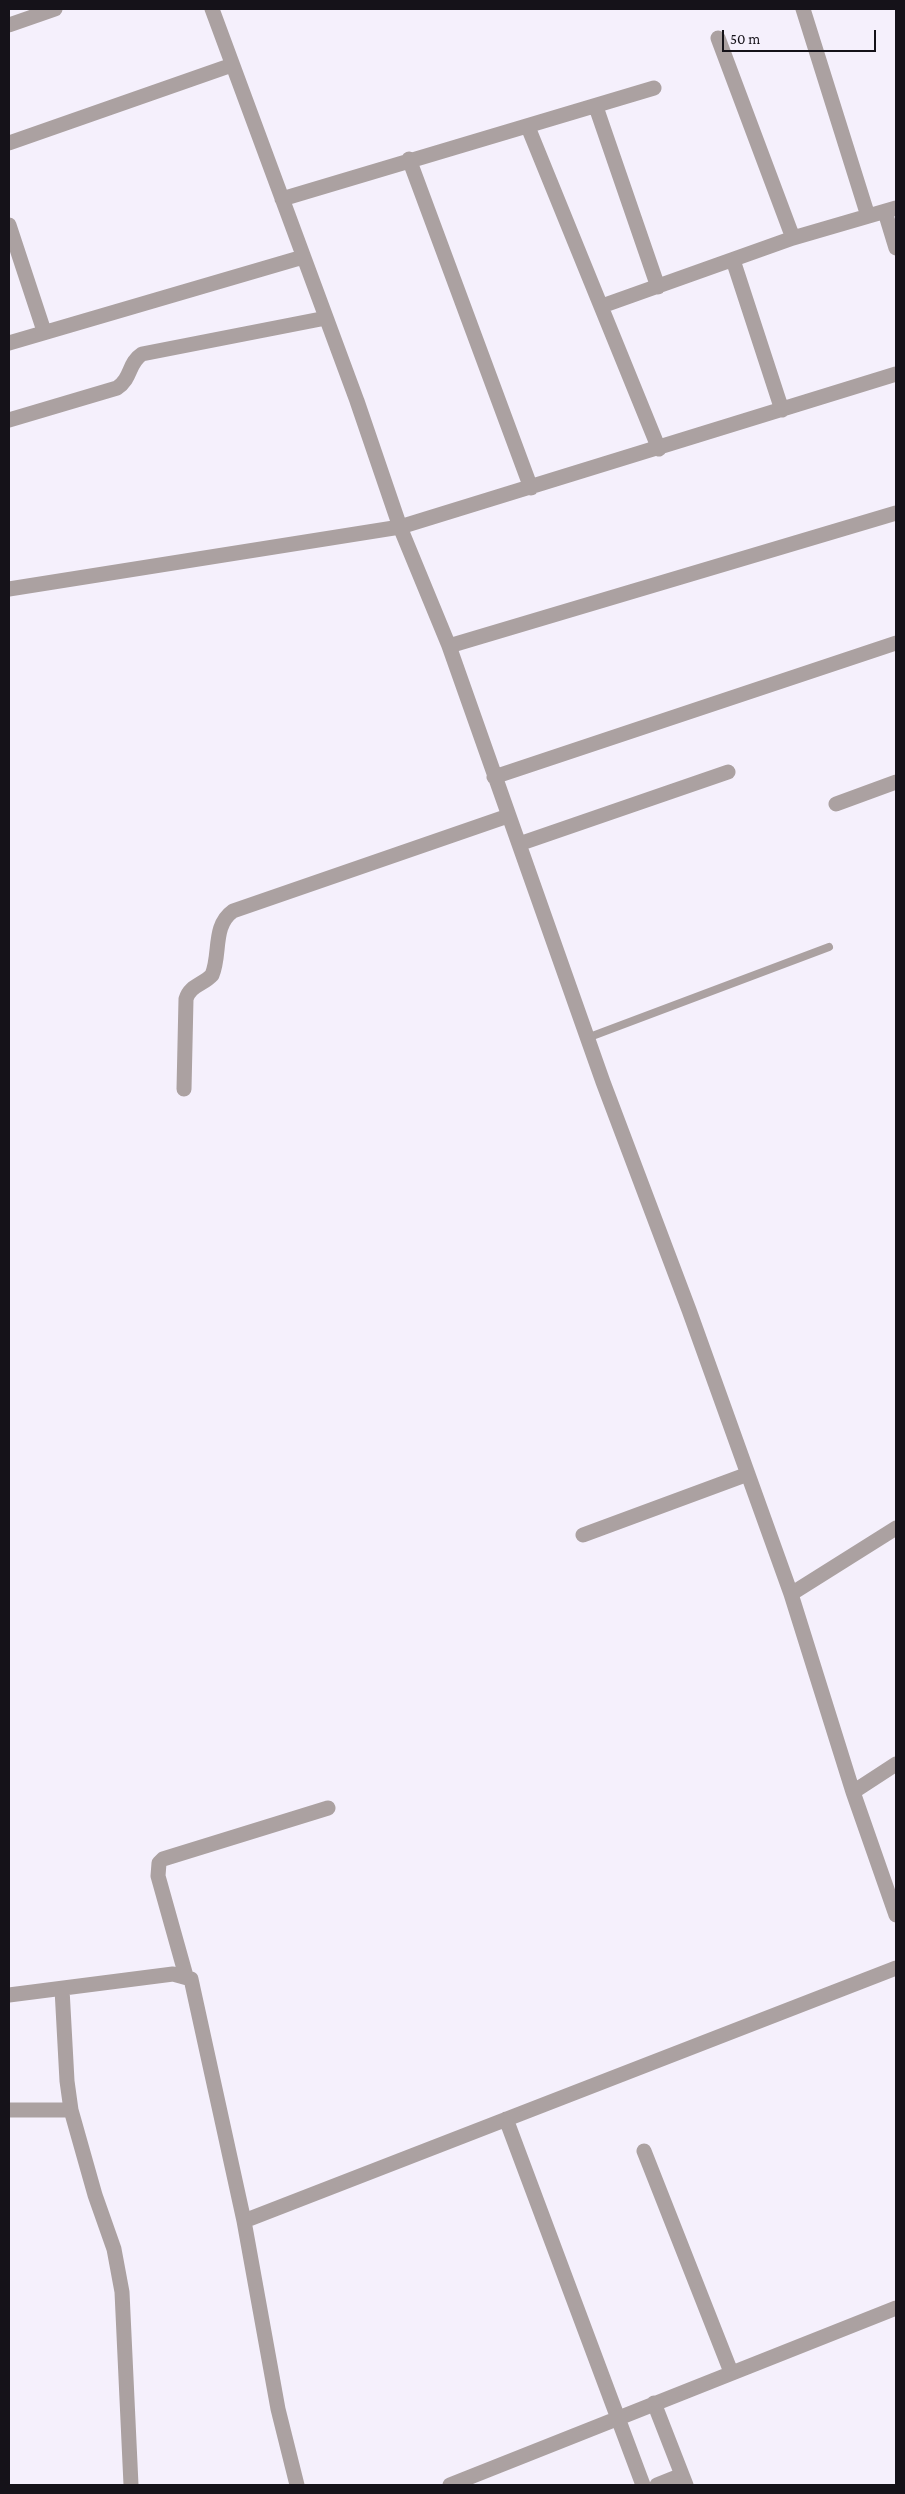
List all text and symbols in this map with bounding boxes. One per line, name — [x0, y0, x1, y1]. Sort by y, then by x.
scale bar — [725, 20, 879, 52]
text: 50 m — [730, 31, 760, 47]

